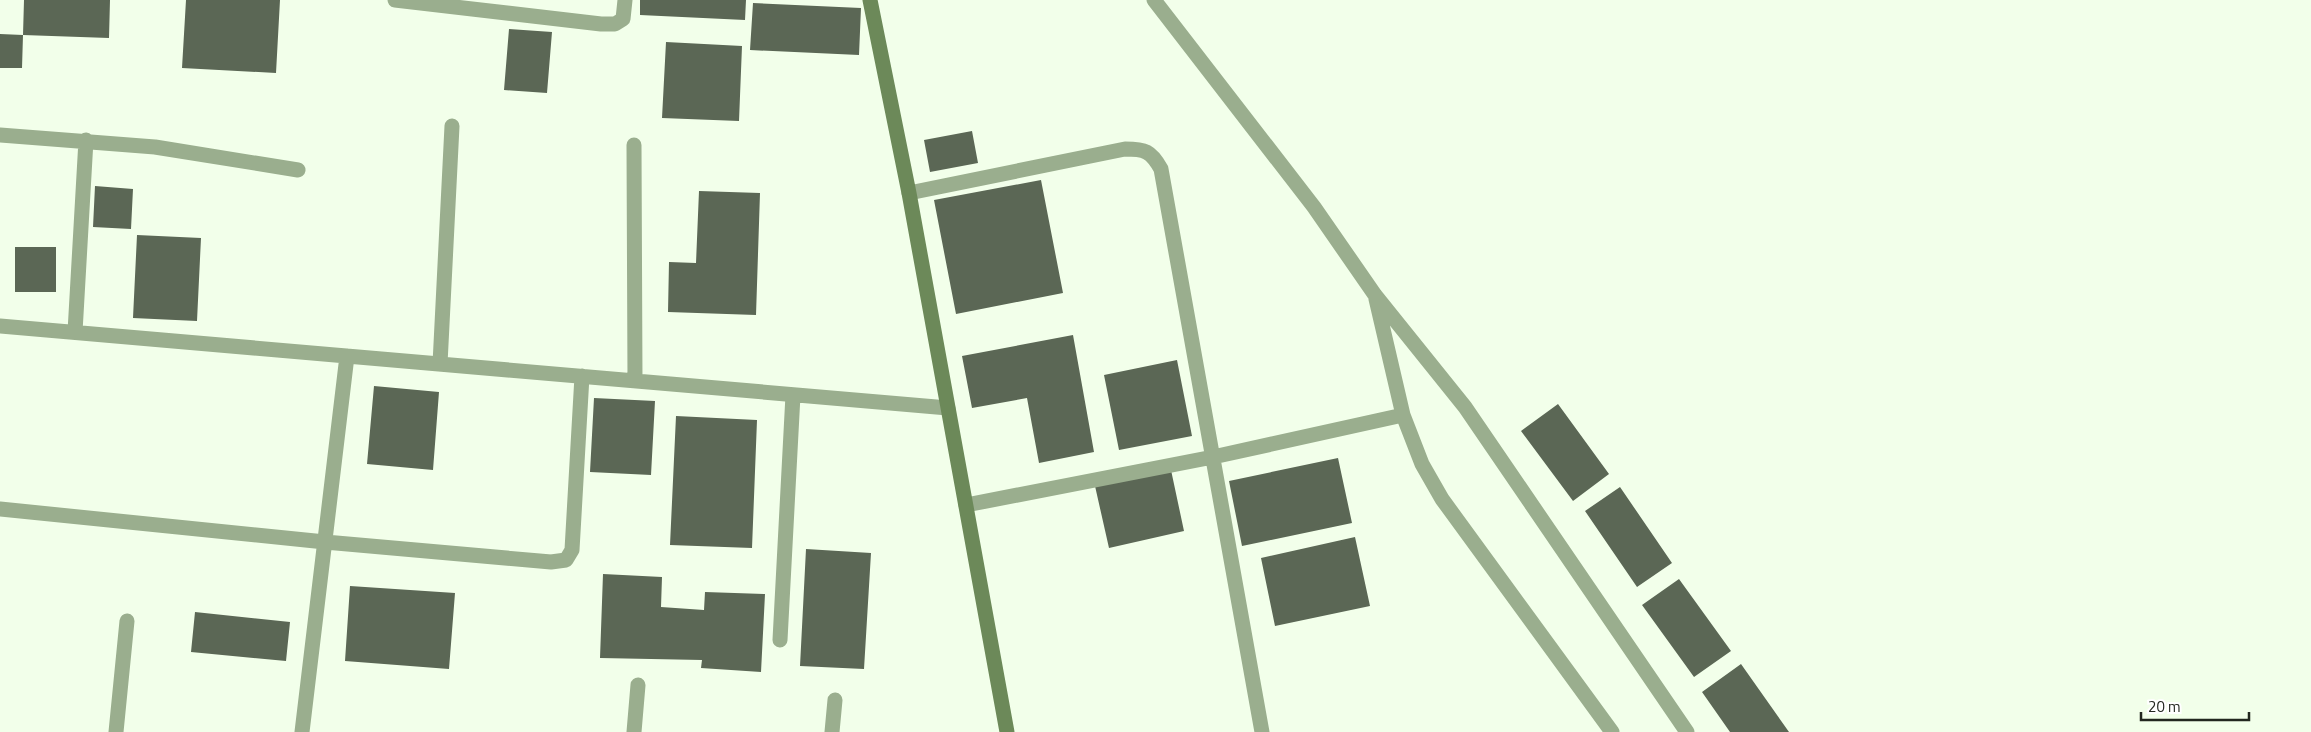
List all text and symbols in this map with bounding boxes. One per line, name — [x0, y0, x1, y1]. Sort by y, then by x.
scale bar — [2141, 690, 2248, 722]
text: 20 m — [2148, 695, 2181, 718]

